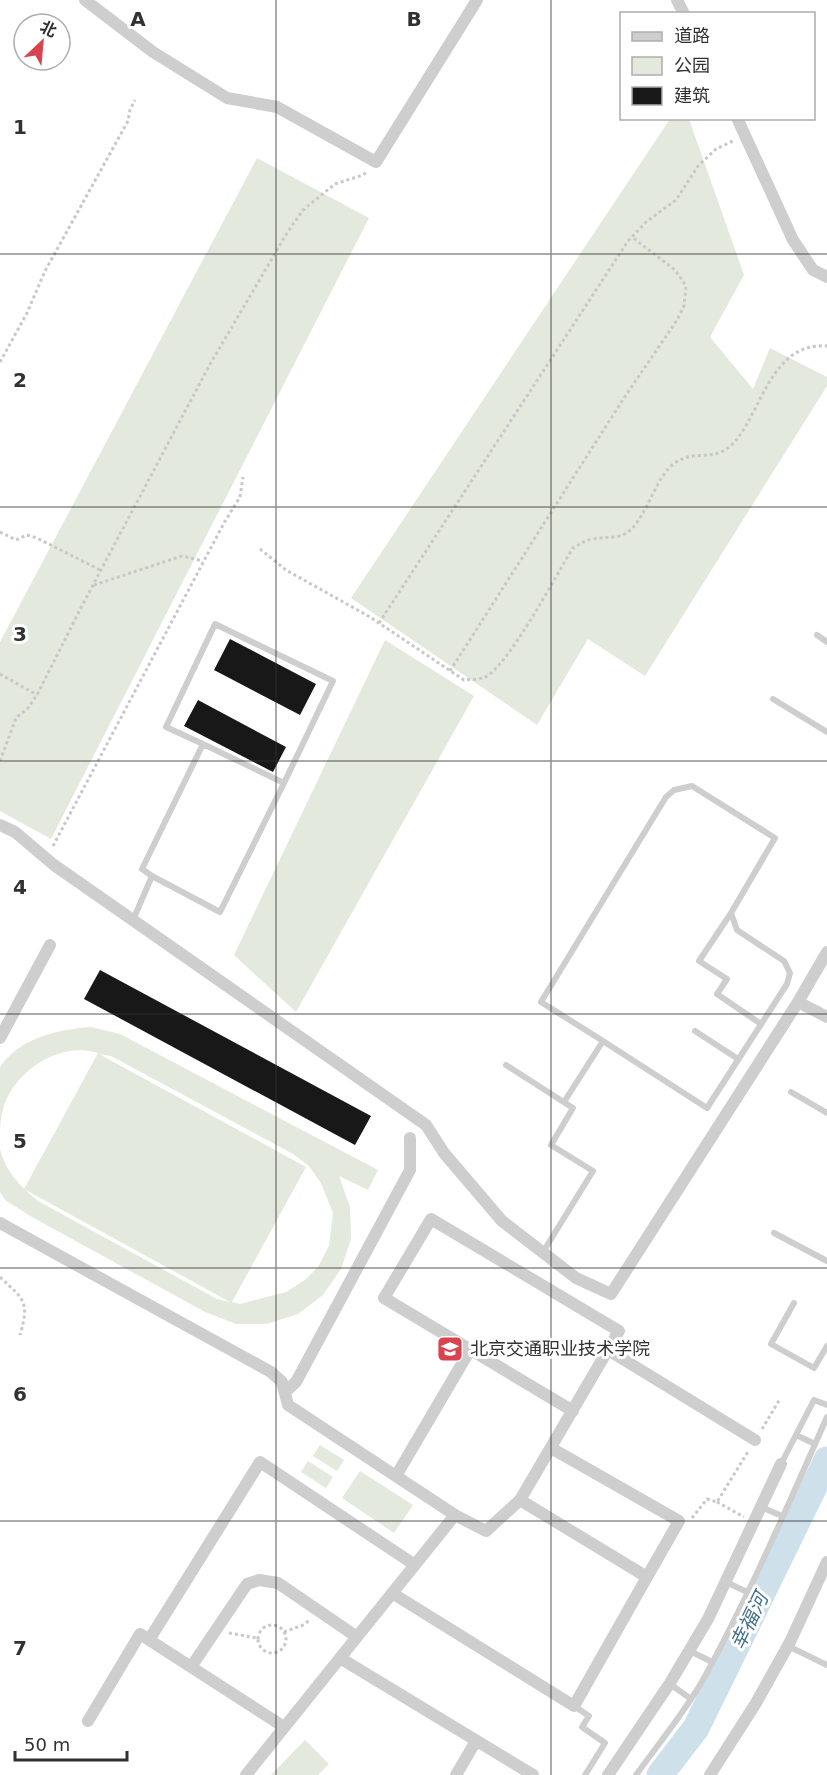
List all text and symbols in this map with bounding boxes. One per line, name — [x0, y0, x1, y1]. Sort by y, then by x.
text: A — [130, 7, 146, 31]
text: B — [406, 7, 422, 31]
north arrow — [12, 12, 72, 72]
legend — [620, 12, 815, 120]
text: 北 — [37, 17, 60, 41]
text: 道路 — [674, 25, 710, 46]
text: 公园 — [674, 55, 710, 76]
text: 建筑 — [674, 85, 710, 106]
text: 1 — [13, 115, 27, 139]
text: 2 — [13, 368, 27, 392]
text: 3 — [13, 622, 27, 646]
text: 4 — [13, 875, 27, 899]
text: 5 — [13, 1129, 27, 1153]
school or university icon: 北京交通职业技术学院 — [435, 1334, 465, 1364]
place label: 北京交通职业技术学院 — [470, 1338, 650, 1359]
text: 6 — [13, 1382, 27, 1406]
water label: 幸福河 — [725, 1585, 775, 1653]
text: 7 — [13, 1636, 27, 1660]
scale bar — [15, 1724, 128, 1762]
text: 50 m — [24, 1734, 70, 1755]

